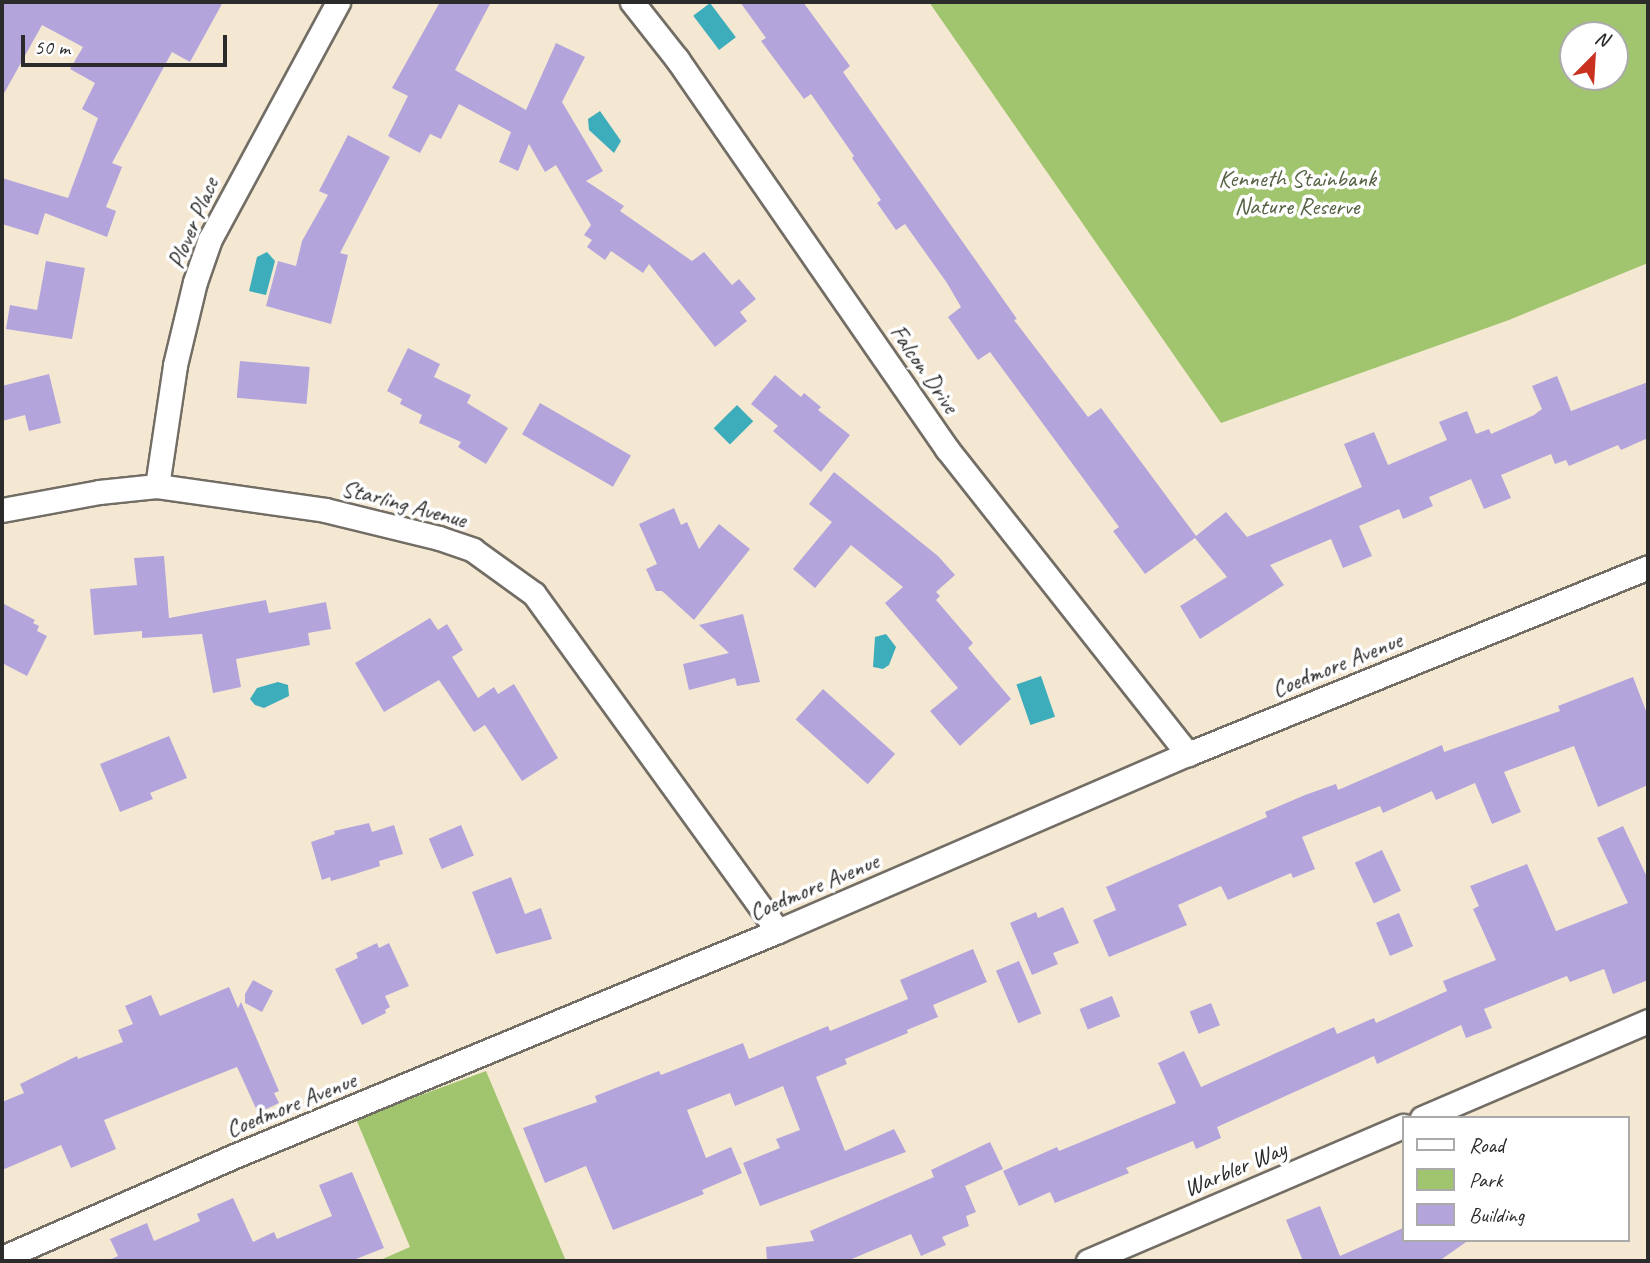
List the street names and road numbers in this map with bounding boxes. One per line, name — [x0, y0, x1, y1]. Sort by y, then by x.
street label: Plover Place — [161, 173, 225, 273]
street label: Falcon Drive — [883, 319, 965, 419]
street label: Starling Avenue — [338, 474, 470, 534]
street label: Coedmore Avenue — [1268, 626, 1406, 704]
street label: Coedmore Avenue — [745, 847, 883, 927]
street label: Coedmore Avenue — [222, 1066, 360, 1144]
street label: Warbler Way — [1179, 1135, 1291, 1203]

